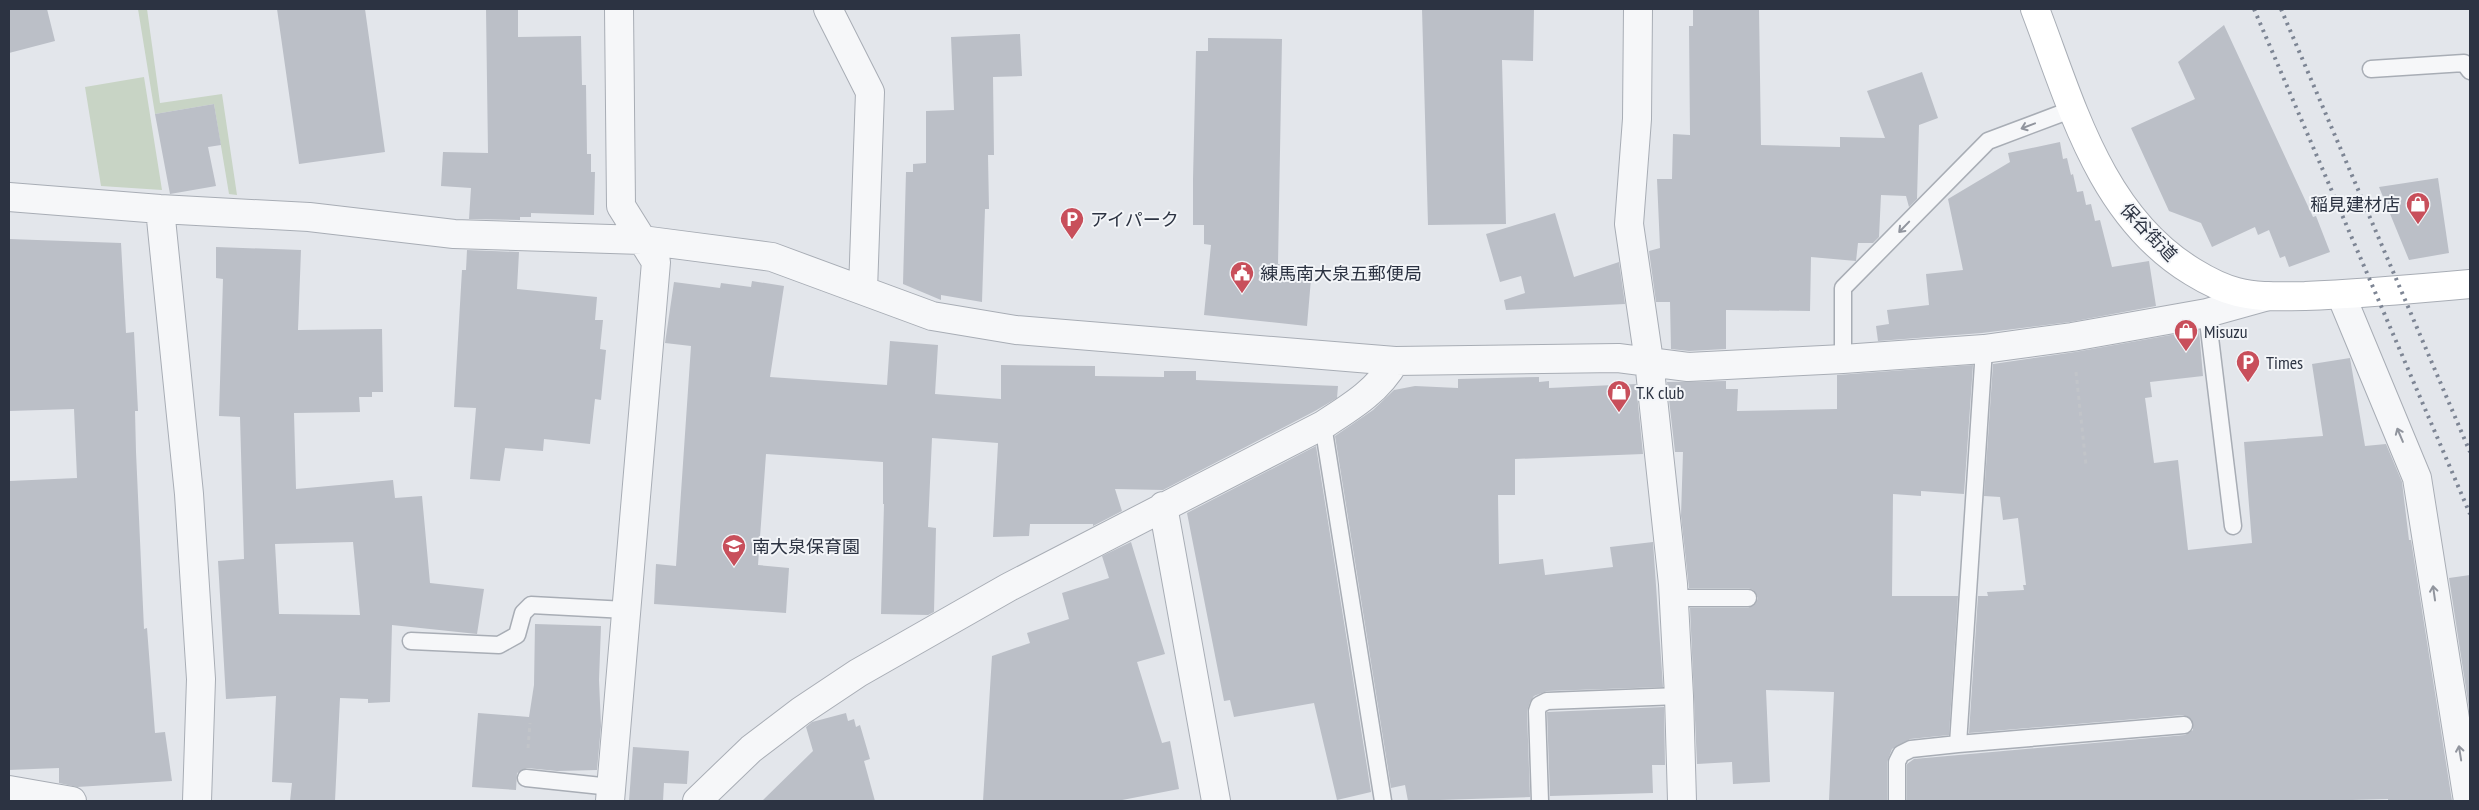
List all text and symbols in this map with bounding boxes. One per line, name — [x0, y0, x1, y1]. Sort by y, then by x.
one-way arrow — [2020, 122, 2036, 131]
shop icon: 稲見建材店 — [2405, 191, 2431, 225]
place label: 稲見建材店 — [2310, 193, 2400, 216]
street label: 保谷街道 — [2116, 198, 2182, 266]
parking icon: アイパーク — [1059, 206, 1085, 240]
place label: アイパーク — [1090, 208, 1179, 231]
one-way arrow — [1898, 220, 1910, 233]
public building icon: 練馬南大泉五郵便局 — [1229, 260, 1255, 294]
place label: 練馬南大泉五郵便局 — [1260, 262, 1422, 285]
shop icon: Misuzu — [2173, 318, 2199, 352]
place label: Misuzu — [2204, 320, 2248, 343]
parking icon: Times — [2235, 349, 2261, 383]
place label: Times — [2266, 351, 2303, 374]
shop icon: T.K club — [1606, 379, 1632, 413]
place label: T.K club — [1636, 381, 1684, 404]
one-way arrow — [2394, 428, 2404, 443]
school or university icon: 南大泉保育園 — [721, 533, 747, 567]
place label: 南大泉保育園 — [752, 535, 860, 558]
one-way arrow — [2429, 585, 2439, 601]
one-way arrow — [2455, 746, 2465, 762]

